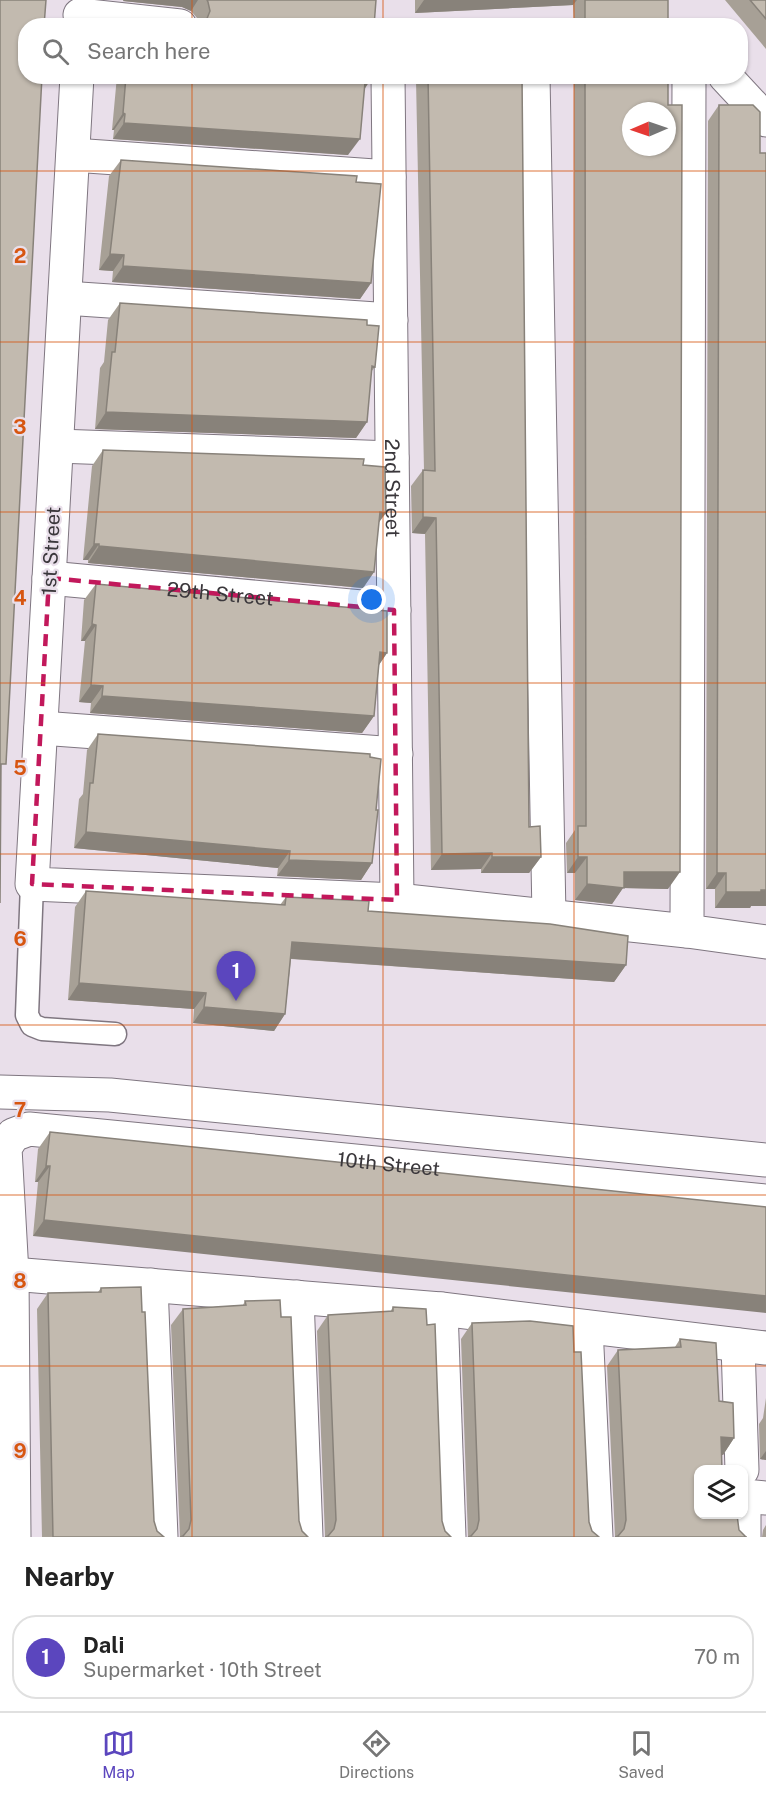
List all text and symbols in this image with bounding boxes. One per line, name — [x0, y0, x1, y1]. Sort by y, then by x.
search box — [18, 18, 748, 84]
icon: search — [39, 35, 72, 68]
text: Search here — [87, 38, 211, 64]
north arrow — [622, 102, 676, 156]
text: 2 — [14, 244, 26, 268]
text: 3 — [13, 415, 27, 439]
street label: 2nd Street — [380, 438, 405, 537]
street label: 1st Street — [37, 506, 65, 596]
street label: 29th Street — [166, 577, 275, 611]
your location — [357, 585, 386, 614]
text: 4 — [13, 586, 27, 610]
text: 5 — [13, 756, 27, 780]
text: 6 — [13, 927, 27, 951]
pin: 1 — [216, 952, 256, 1001]
text: 7 — [14, 1098, 26, 1122]
street label: 10th Street — [336, 1147, 441, 1181]
text: 8 — [13, 1269, 27, 1293]
text: 9 — [13, 1439, 27, 1463]
map controls — [694, 1465, 748, 1519]
button: layers — [694, 1465, 748, 1519]
text: Nearby — [24, 1561, 114, 1592]
text: Dali — [83, 1632, 124, 1658]
text: 1 — [41, 1645, 50, 1669]
text: 70 m — [694, 1645, 740, 1669]
text: Supermarket · 10th Street — [83, 1658, 322, 1682]
tab: Map — [102, 1727, 135, 1782]
tab: Directions — [339, 1727, 414, 1782]
tab: Saved — [618, 1727, 664, 1782]

